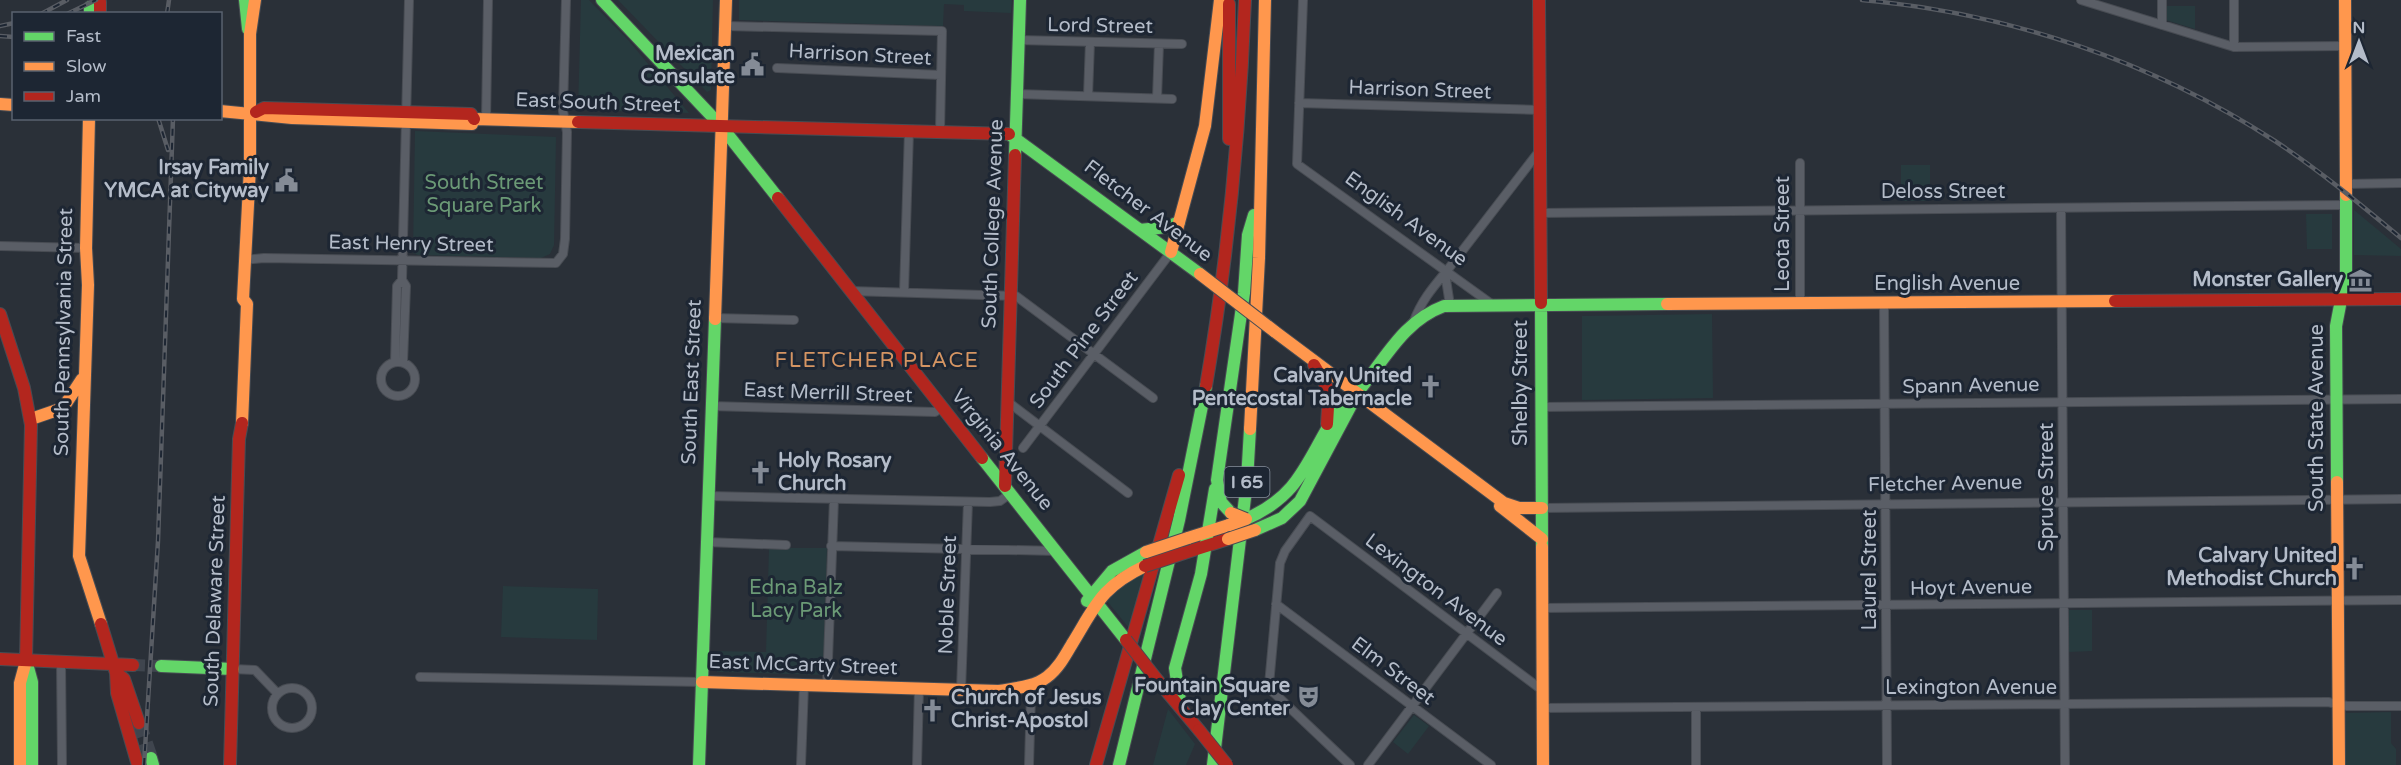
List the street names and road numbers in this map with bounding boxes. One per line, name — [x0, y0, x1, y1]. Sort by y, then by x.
street label: Lord Street — [1047, 13, 1154, 39]
street label: Harrison Street — [788, 39, 932, 71]
street label: Harrison Street — [1348, 76, 1492, 104]
street label: East South Street — [515, 88, 681, 118]
street label: South College Avenue — [977, 119, 1009, 329]
street label: Fletcher Avenue — [1079, 155, 1217, 267]
street label: English Avenue — [1340, 166, 1472, 272]
street label: Leota Street — [1771, 176, 1795, 292]
street label: Deloss Street — [1881, 180, 2006, 204]
street label: South Pennsylvania Street — [50, 207, 78, 456]
street label: East Henry Street — [328, 231, 494, 257]
street label: South Pine Street — [1025, 266, 1144, 413]
street label: English Avenue — [1874, 272, 2020, 296]
street label: South East Street — [677, 299, 707, 465]
street label: Shelby Street — [1509, 320, 1533, 446]
street label: South State Avenue — [2305, 324, 2329, 512]
street label: Spann Avenue — [1902, 373, 2040, 399]
street label: East Merrill Street — [743, 378, 913, 408]
street label: Virginia Avenue — [946, 385, 1058, 515]
street label: Spruce Street — [2035, 422, 2059, 551]
road number: I 65 — [1224, 467, 1270, 497]
street label: Fletcher Avenue — [1868, 471, 2022, 497]
street label: South Delaware Street — [199, 494, 231, 707]
street label: Laurel Street — [1858, 509, 1882, 630]
street label: Lexington Avenue — [1360, 529, 1512, 651]
street label: Noble Street — [934, 535, 962, 655]
street label: Hoyt Avenue — [1910, 575, 2032, 601]
street label: Elm Street — [1346, 632, 1440, 710]
street label: East McCarty Street — [708, 650, 898, 680]
street label: Lexington Avenue — [1885, 676, 2057, 700]

